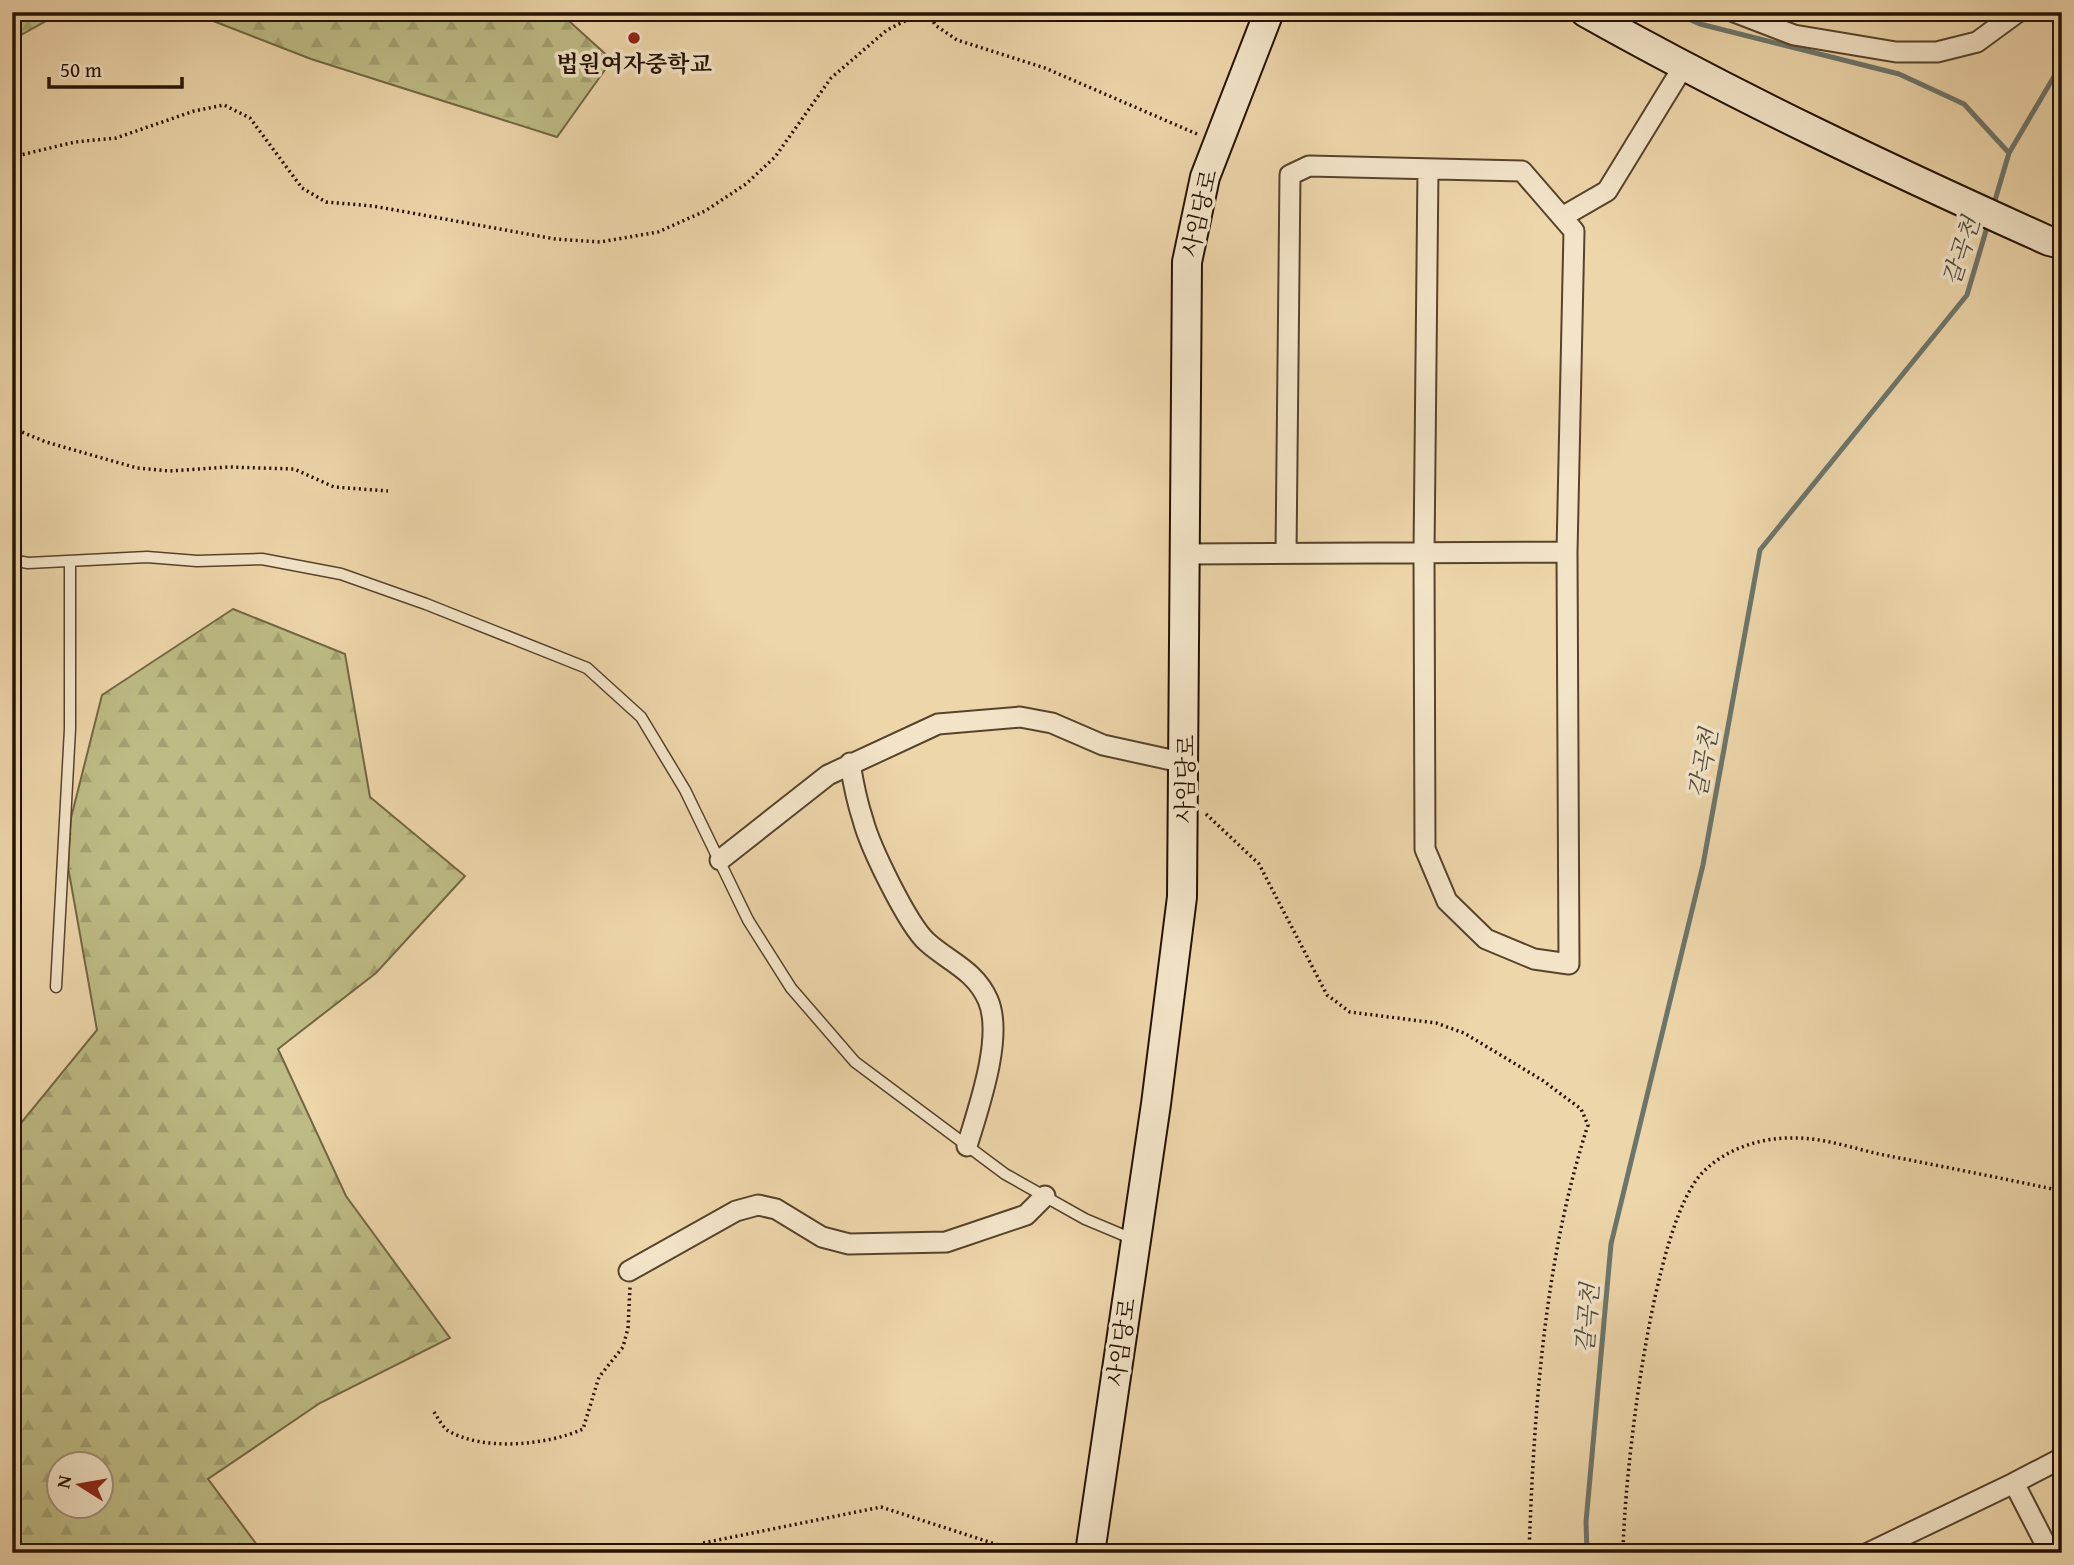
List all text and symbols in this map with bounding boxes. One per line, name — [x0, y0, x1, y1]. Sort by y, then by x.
marker: 법원여자중학교 — [626, 30, 642, 46]
scale bar — [49, 46, 182, 90]
place label: 법원여자중학교 — [556, 47, 713, 80]
text: 50 m — [60, 54, 102, 85]
street label: 사임당로 — [1173, 166, 1225, 260]
water label: 갈곡천 — [1934, 211, 1989, 289]
water label: 갈곡천 — [1680, 724, 1727, 800]
street label: 사임당로 — [1168, 734, 1202, 824]
water label: 갈곡천 — [1567, 1280, 1608, 1354]
street label: 사임당로 — [1098, 1296, 1144, 1388]
north arrow — [46, 1450, 116, 1520]
text: N — [48, 1473, 78, 1491]

